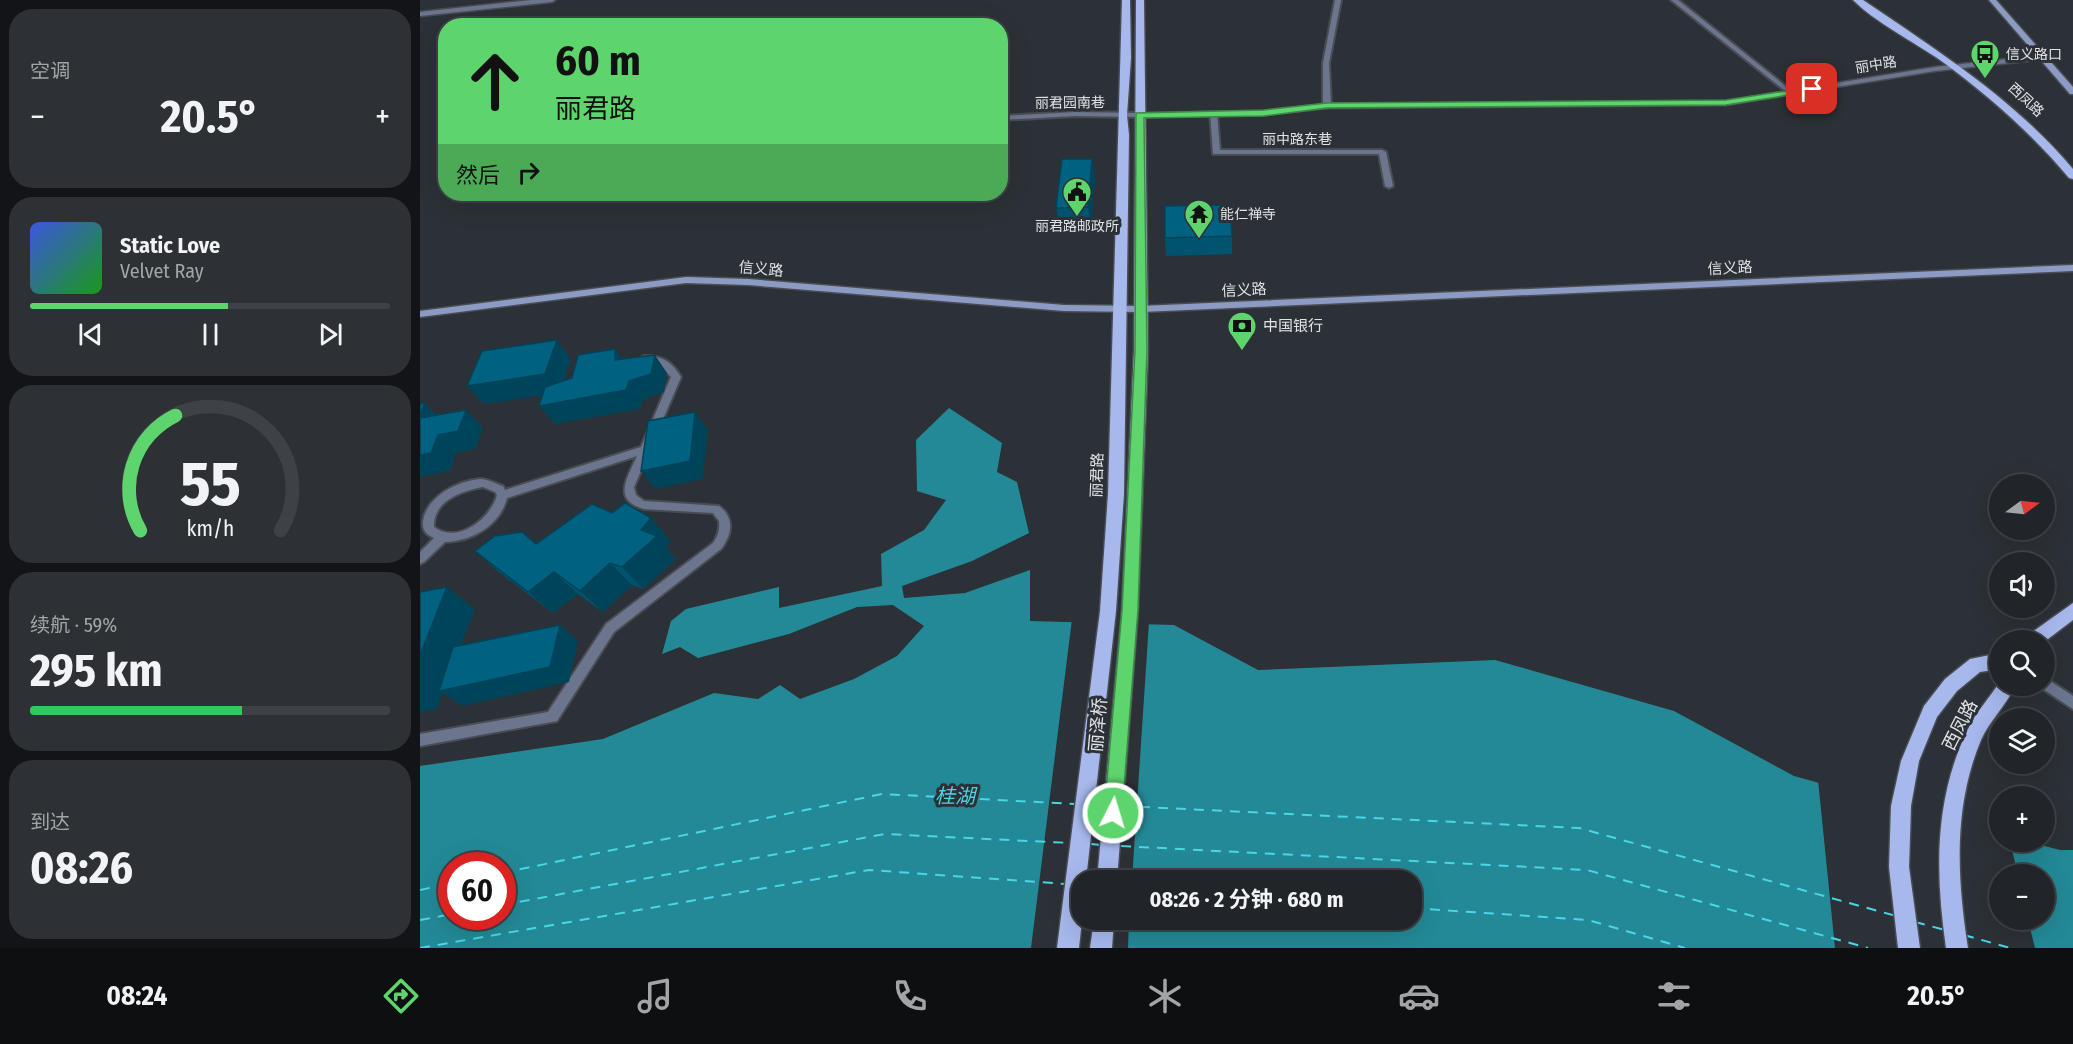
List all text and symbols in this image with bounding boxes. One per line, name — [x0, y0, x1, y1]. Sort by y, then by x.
text: 60 m — [555, 36, 641, 86]
bus stop icon: 信义路口 — [1969, 38, 2001, 80]
icon: ahead — [456, 42, 534, 120]
place label: 信义路口 — [2006, 46, 2062, 63]
street label: 丽中路 — [1854, 53, 1898, 77]
text: 空调 — [30, 59, 70, 83]
pin — [1786, 63, 1837, 114]
icon: arrive — [1795, 72, 1828, 105]
street label: 西凤路 — [2005, 79, 2047, 121]
text: 20.5° — [160, 90, 259, 144]
text: 丽君路 — [555, 93, 636, 125]
street label: 丽君园南巷 — [1035, 94, 1105, 112]
text: − — [30, 97, 45, 137]
text: + — [375, 97, 390, 137]
street label: 丽中路东巷 — [1262, 131, 1332, 148]
icon: right — [512, 156, 545, 189]
text: 然后 — [456, 162, 500, 189]
public building icon: 丽君路邮政所 — [1061, 176, 1093, 218]
temple icon: 能仁禅寺 — [1183, 198, 1215, 240]
place label: 能仁禅寺 — [1220, 206, 1276, 223]
place label: 丽君路邮政所 — [1035, 218, 1119, 235]
text: Static Love — [120, 232, 220, 259]
street label: 信义路 — [738, 258, 784, 280]
street label: 信义路 — [1707, 258, 1753, 278]
text: Velvet Ray — [120, 259, 204, 283]
street label: 信义路 — [1221, 280, 1267, 300]
bank icon: 中国银行 — [1226, 310, 1258, 352]
place label: 中国银行 — [1263, 317, 1323, 335]
icon: previous — [74, 318, 107, 351]
icon: pause — [194, 318, 227, 351]
icon: next — [314, 318, 347, 351]
text: 55 — [180, 447, 240, 522]
street label: 丽君路 — [1087, 452, 1107, 498]
north arrow — [1989, 474, 2055, 540]
map controls — [1989, 474, 2055, 930]
text: km/h — [186, 516, 234, 542]
button: sound — [1989, 552, 2055, 618]
text: 续航 · 59% — [30, 613, 117, 637]
button: search — [1989, 630, 2055, 696]
text: 295 km — [30, 644, 163, 698]
street label: 西凤路 — [1938, 696, 1982, 754]
street label: 丽泽桥 — [1085, 697, 1111, 753]
button: layers — [1989, 708, 2055, 774]
position arrow — [1081, 781, 1145, 845]
water label: 桂湖 — [935, 784, 978, 808]
button: + — [1989, 786, 2055, 852]
text: 到达 — [30, 810, 70, 834]
text: 08:26 — [30, 841, 133, 895]
speed limit sign: 60 — [438, 852, 516, 930]
button: − — [1989, 864, 2055, 930]
text: 08:26 · 2 分钟 · 680 m — [1150, 886, 1344, 913]
icon: directions — [380, 975, 422, 1017]
icon: music — [634, 975, 676, 1017]
icon: phone — [889, 975, 931, 1017]
icon: climate — [1144, 975, 1186, 1017]
icon: car — [1398, 975, 1440, 1017]
icon: filters — [1653, 975, 1695, 1017]
text: 08:24 — [106, 980, 167, 1012]
text: 20.5° — [1907, 980, 1967, 1012]

